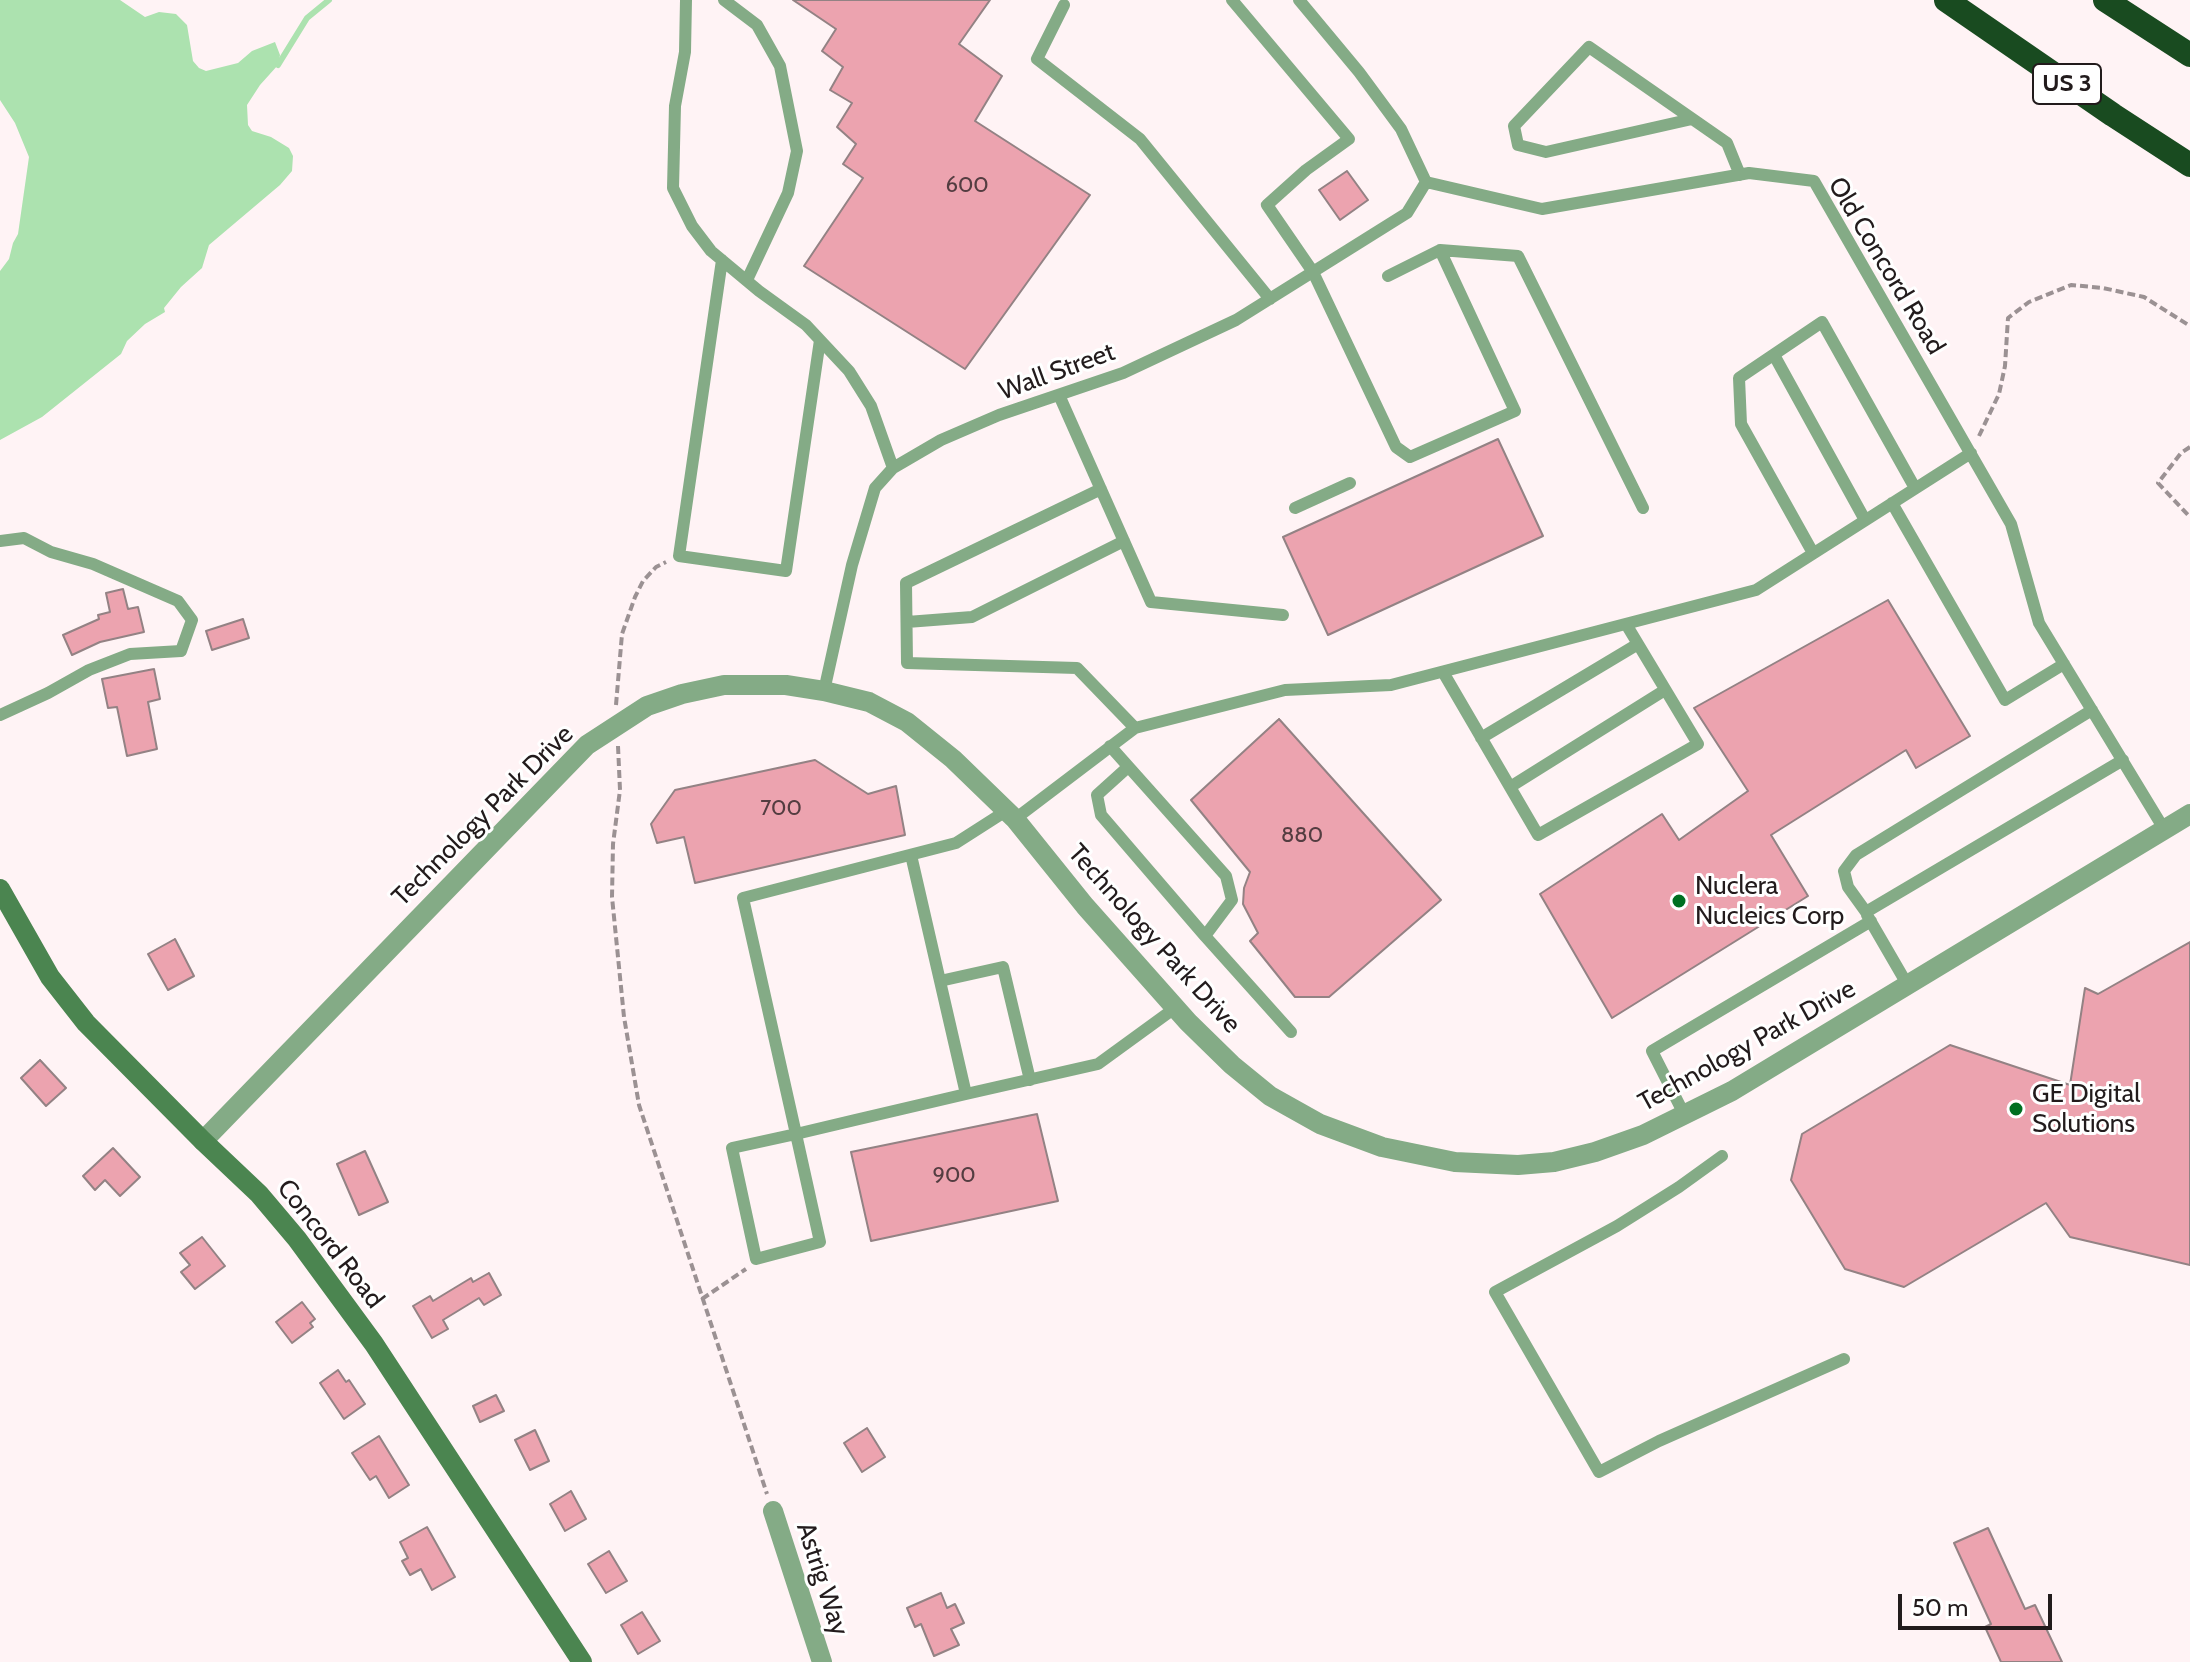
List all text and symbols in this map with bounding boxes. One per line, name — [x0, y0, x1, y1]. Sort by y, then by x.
road number: US 3 — [2033, 64, 2101, 104]
street label: Old Concord Road — [1821, 172, 1951, 360]
house number: 600 — [945, 173, 989, 199]
street label: Wall Street — [995, 337, 1119, 407]
street label: Technology Park Drive — [386, 719, 580, 913]
house number: 700 — [760, 796, 802, 822]
house number: 880 — [1281, 823, 1323, 849]
street label: Technology Park Drive — [1061, 838, 1247, 1040]
place label: Nuclera Nucleics Corp — [1695, 870, 1844, 932]
marker: Nuclera Nucleics Corp — [1670, 892, 1688, 910]
street label: Technology Park Drive — [1633, 973, 1861, 1119]
place label: GE Digital Solutions — [2032, 1078, 2140, 1140]
marker: GE Digital Solutions — [2007, 1100, 2025, 1118]
house number: 900 — [932, 1163, 976, 1189]
street label: Concord Road — [270, 1173, 390, 1315]
street label: Astrig Way — [789, 1519, 855, 1639]
scale bar — [1902, 1578, 2056, 1628]
text: 50 m — [1912, 1593, 1968, 1622]

